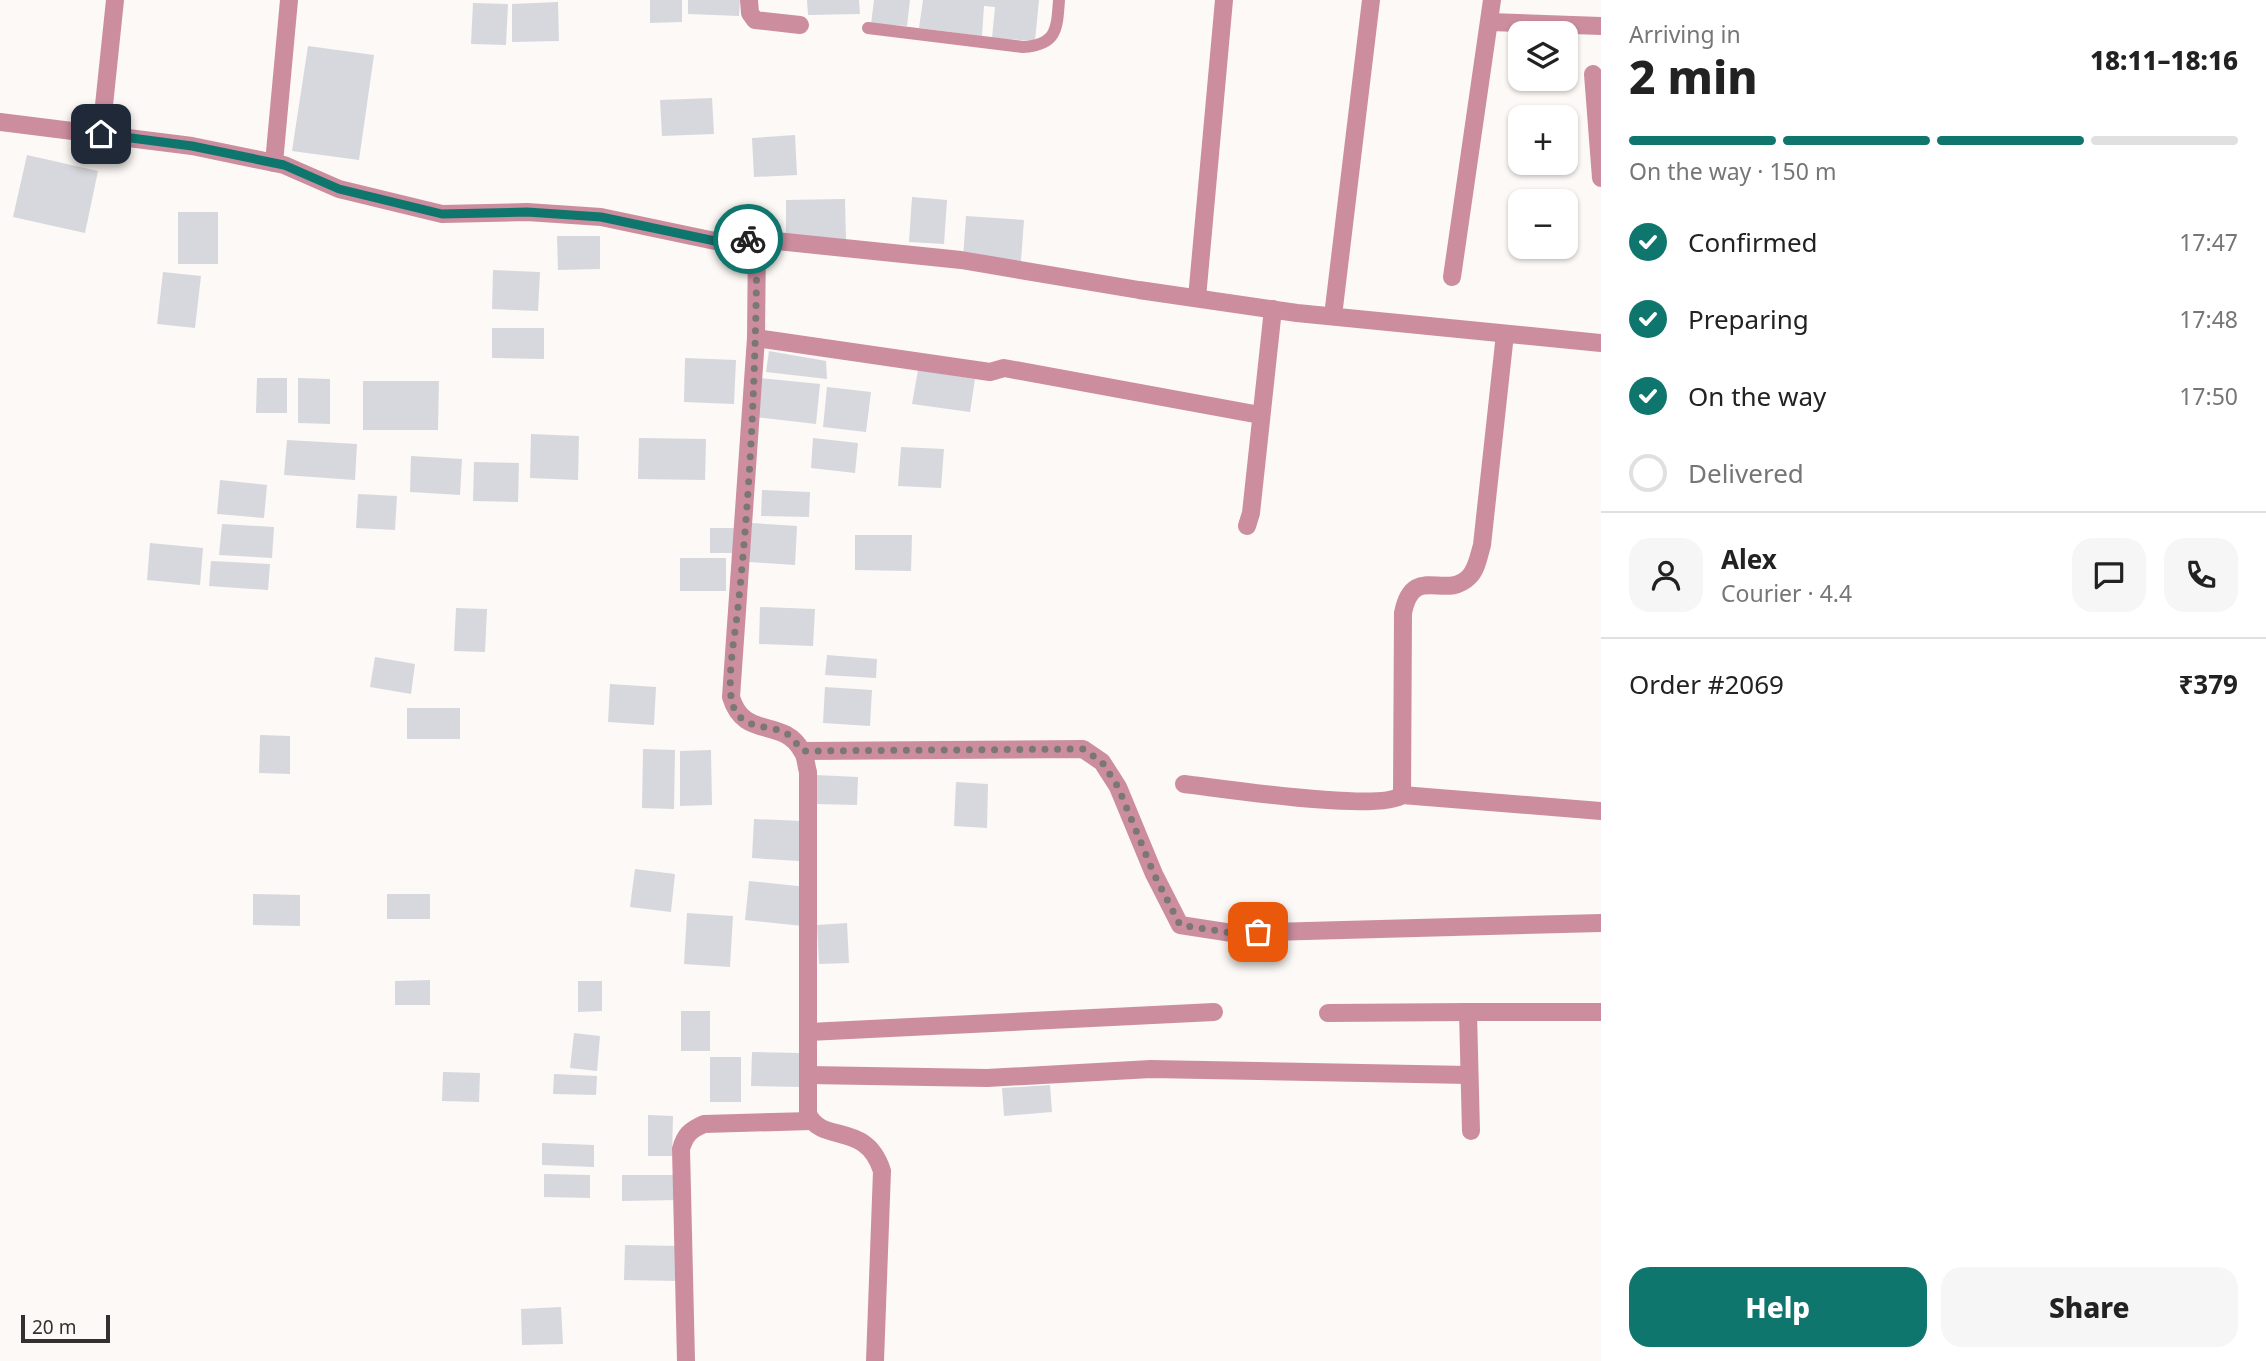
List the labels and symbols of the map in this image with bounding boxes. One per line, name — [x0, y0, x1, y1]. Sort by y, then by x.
pin — [71, 104, 131, 164]
courier — [713, 204, 783, 274]
pin — [1228, 902, 1288, 962]
scale bar — [21, 1312, 110, 1344]

